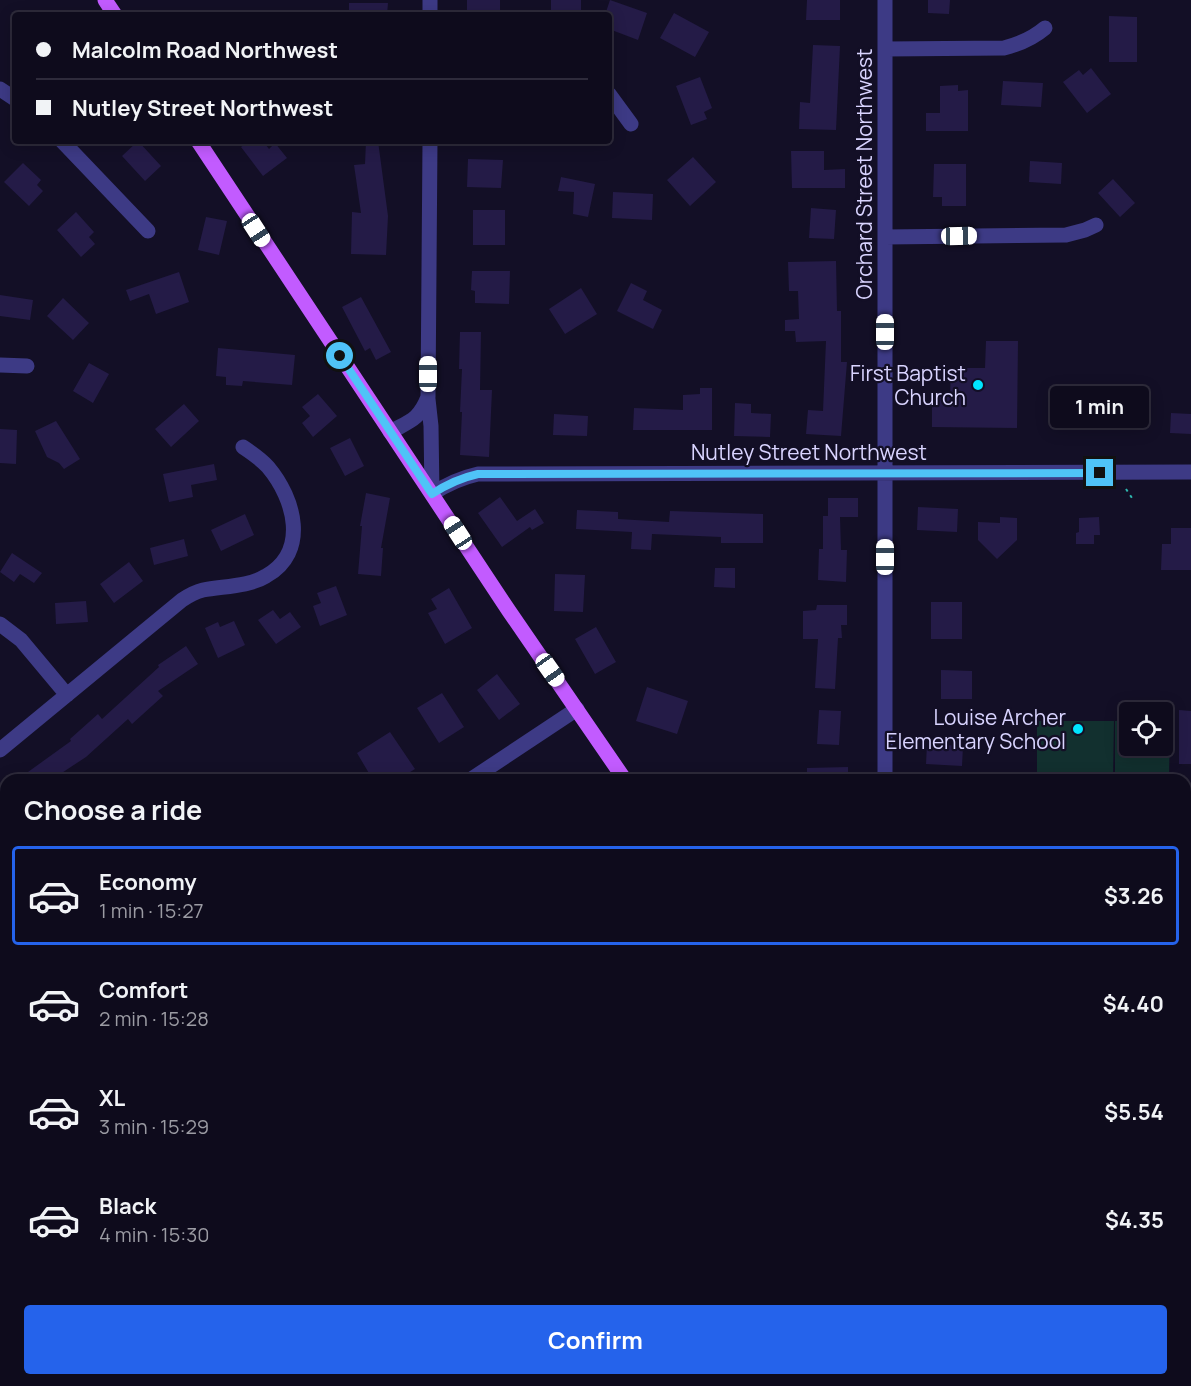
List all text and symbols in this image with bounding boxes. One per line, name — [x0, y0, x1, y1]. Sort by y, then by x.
text: Malcolm Road Northwest — [72, 35, 338, 65]
street label: Orchard Street Northwest — [850, 49, 878, 299]
text: Nutley Street Northwest — [72, 93, 333, 123]
car — [239, 210, 273, 250]
car — [941, 227, 977, 245]
car — [876, 314, 894, 350]
route start — [326, 342, 353, 369]
car — [419, 356, 437, 392]
place label: First Baptist Church — [850, 359, 966, 411]
marker: First Baptist Church — [971, 378, 985, 392]
callout: 1 min — [1050, 386, 1150, 428]
text: 1 min — [1075, 393, 1124, 420]
street label: Nutley Street Northwest — [691, 438, 927, 466]
route end — [1086, 459, 1113, 486]
car — [441, 513, 475, 553]
car — [876, 539, 894, 575]
car — [532, 650, 568, 690]
map controls — [1119, 702, 1173, 756]
button: locate — [1119, 702, 1173, 756]
place label: Louise Archer Elementary School — [885, 703, 1066, 755]
marker: Louise Archer Elementary School — [1071, 722, 1085, 736]
text: Choose a ride — [24, 791, 202, 828]
text: Economy — [99, 867, 197, 897]
icon: car — [27, 869, 81, 923]
text: $3.26 — [1104, 881, 1164, 911]
text: 1 min · 15:27 — [99, 897, 204, 924]
text: Comfort — [99, 975, 188, 1005]
icon: car — [27, 977, 81, 1031]
text: $4.40 — [1103, 989, 1164, 1019]
text: 2 min · 15:28 — [99, 1005, 209, 1032]
text: XL — [99, 1083, 125, 1113]
icon: car — [27, 1085, 81, 1139]
text: $5.54 — [1104, 1097, 1164, 1127]
text: 3 min · 15:29 — [99, 1113, 209, 1140]
text: Black — [99, 1191, 156, 1221]
icon: car — [27, 1193, 81, 1247]
text: $4.35 — [1105, 1205, 1164, 1235]
text: 4 min · 15:30 — [99, 1221, 209, 1248]
button: Confirm — [24, 1305, 1167, 1374]

